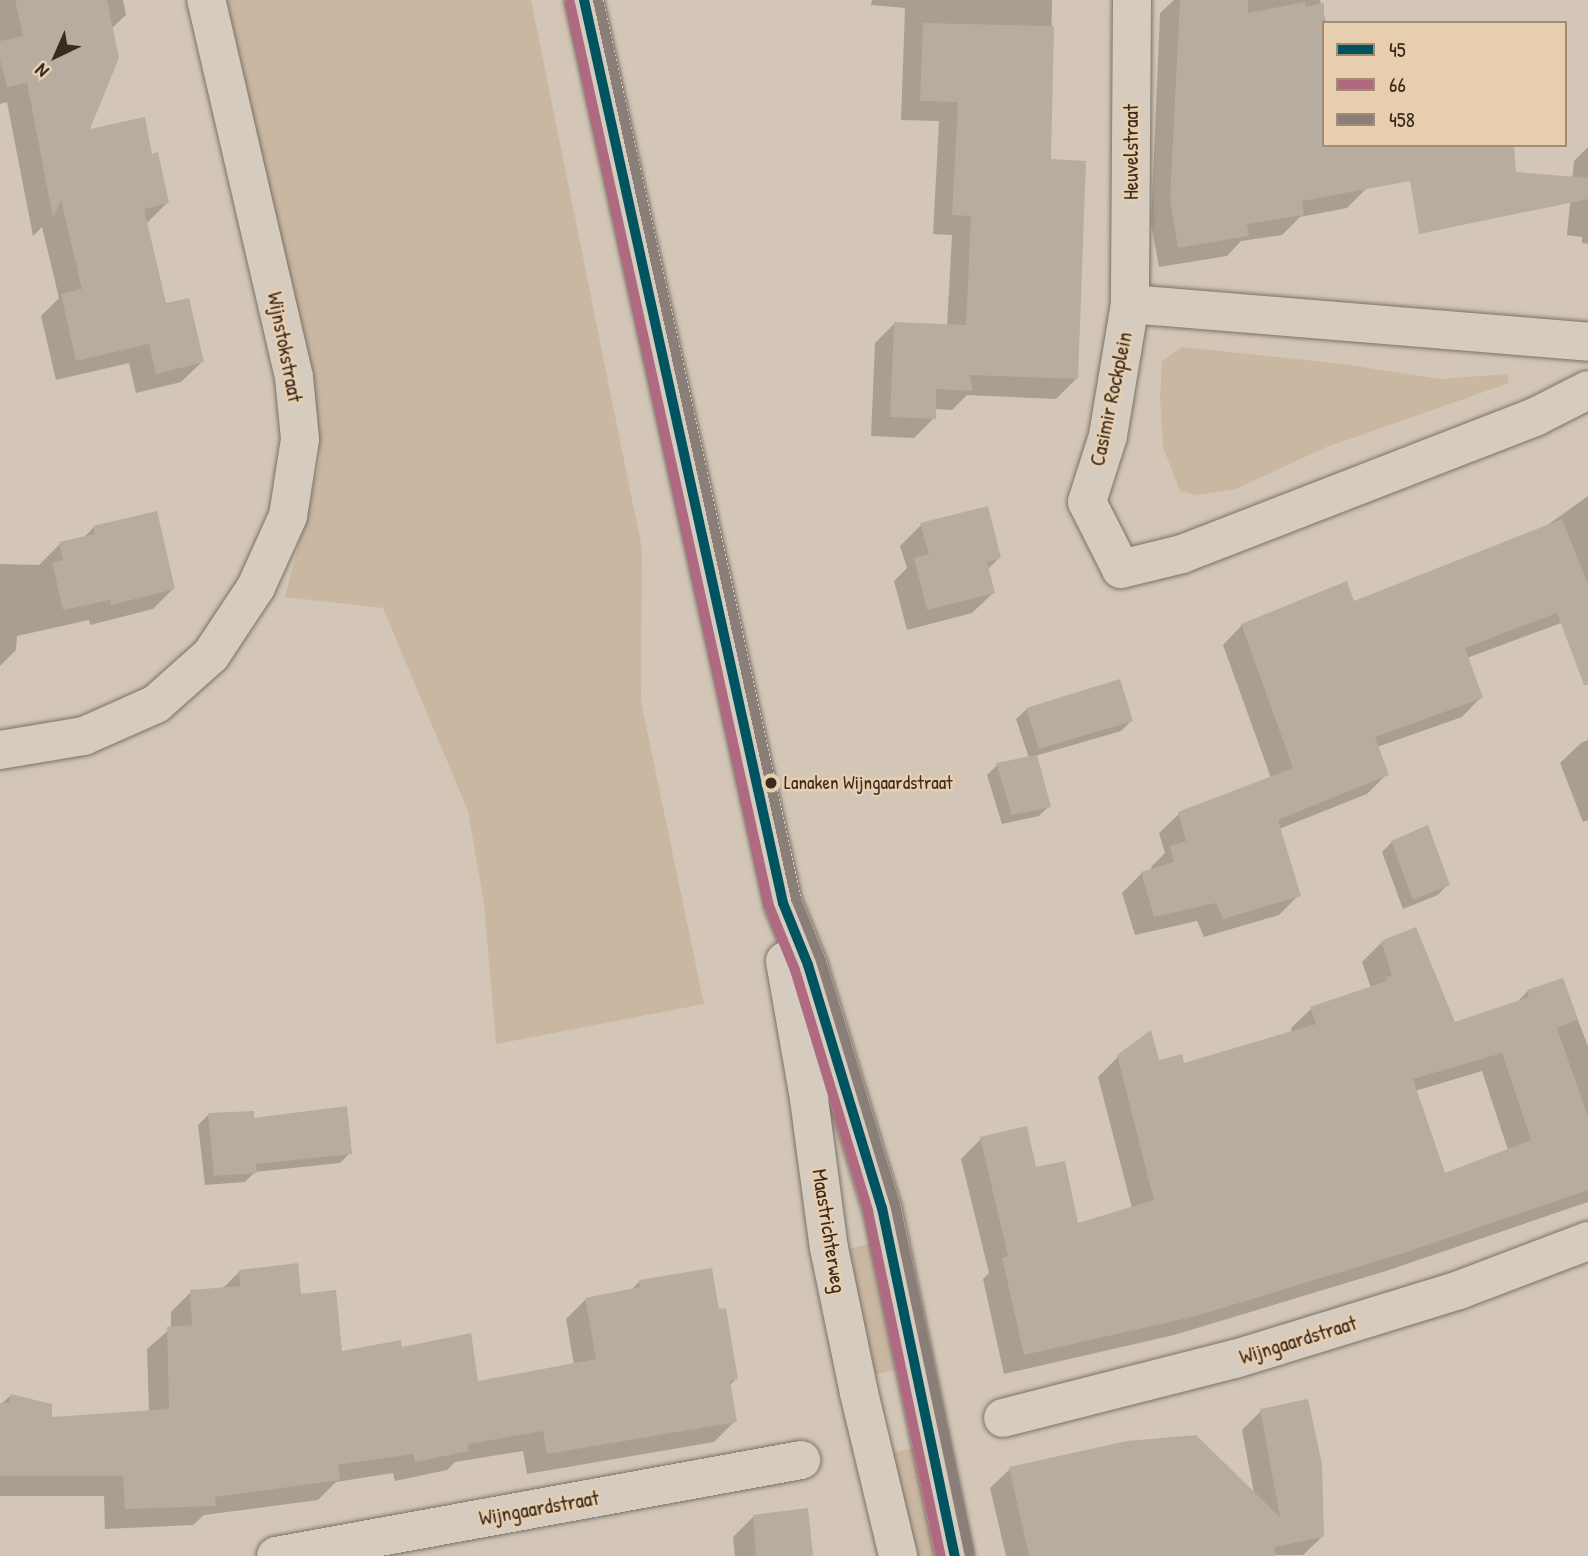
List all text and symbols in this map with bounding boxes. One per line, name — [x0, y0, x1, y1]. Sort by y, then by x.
north arrow — [21, 21, 91, 91]
legend — [1322, 21, 1567, 147]
text: 45 — [1389, 35, 1406, 64]
text: N — [29, 58, 54, 84]
text: 66 — [1389, 70, 1406, 99]
street label: Heuvelstraat — [1118, 104, 1144, 200]
text: 458 — [1389, 105, 1415, 134]
street label: Wijnstokstraat — [262, 290, 308, 404]
street label: Casimir Rockplein — [1084, 330, 1138, 468]
place label: Lanaken Wijngaardstraat — [784, 772, 953, 794]
marker: Lanaken Wijngaardstraat — [764, 776, 778, 790]
street label: Maastrichterweg — [807, 1167, 851, 1295]
street label: Wijngaardstraat — [1236, 1310, 1360, 1370]
street label: Wijngaardstraat — [477, 1485, 601, 1531]

